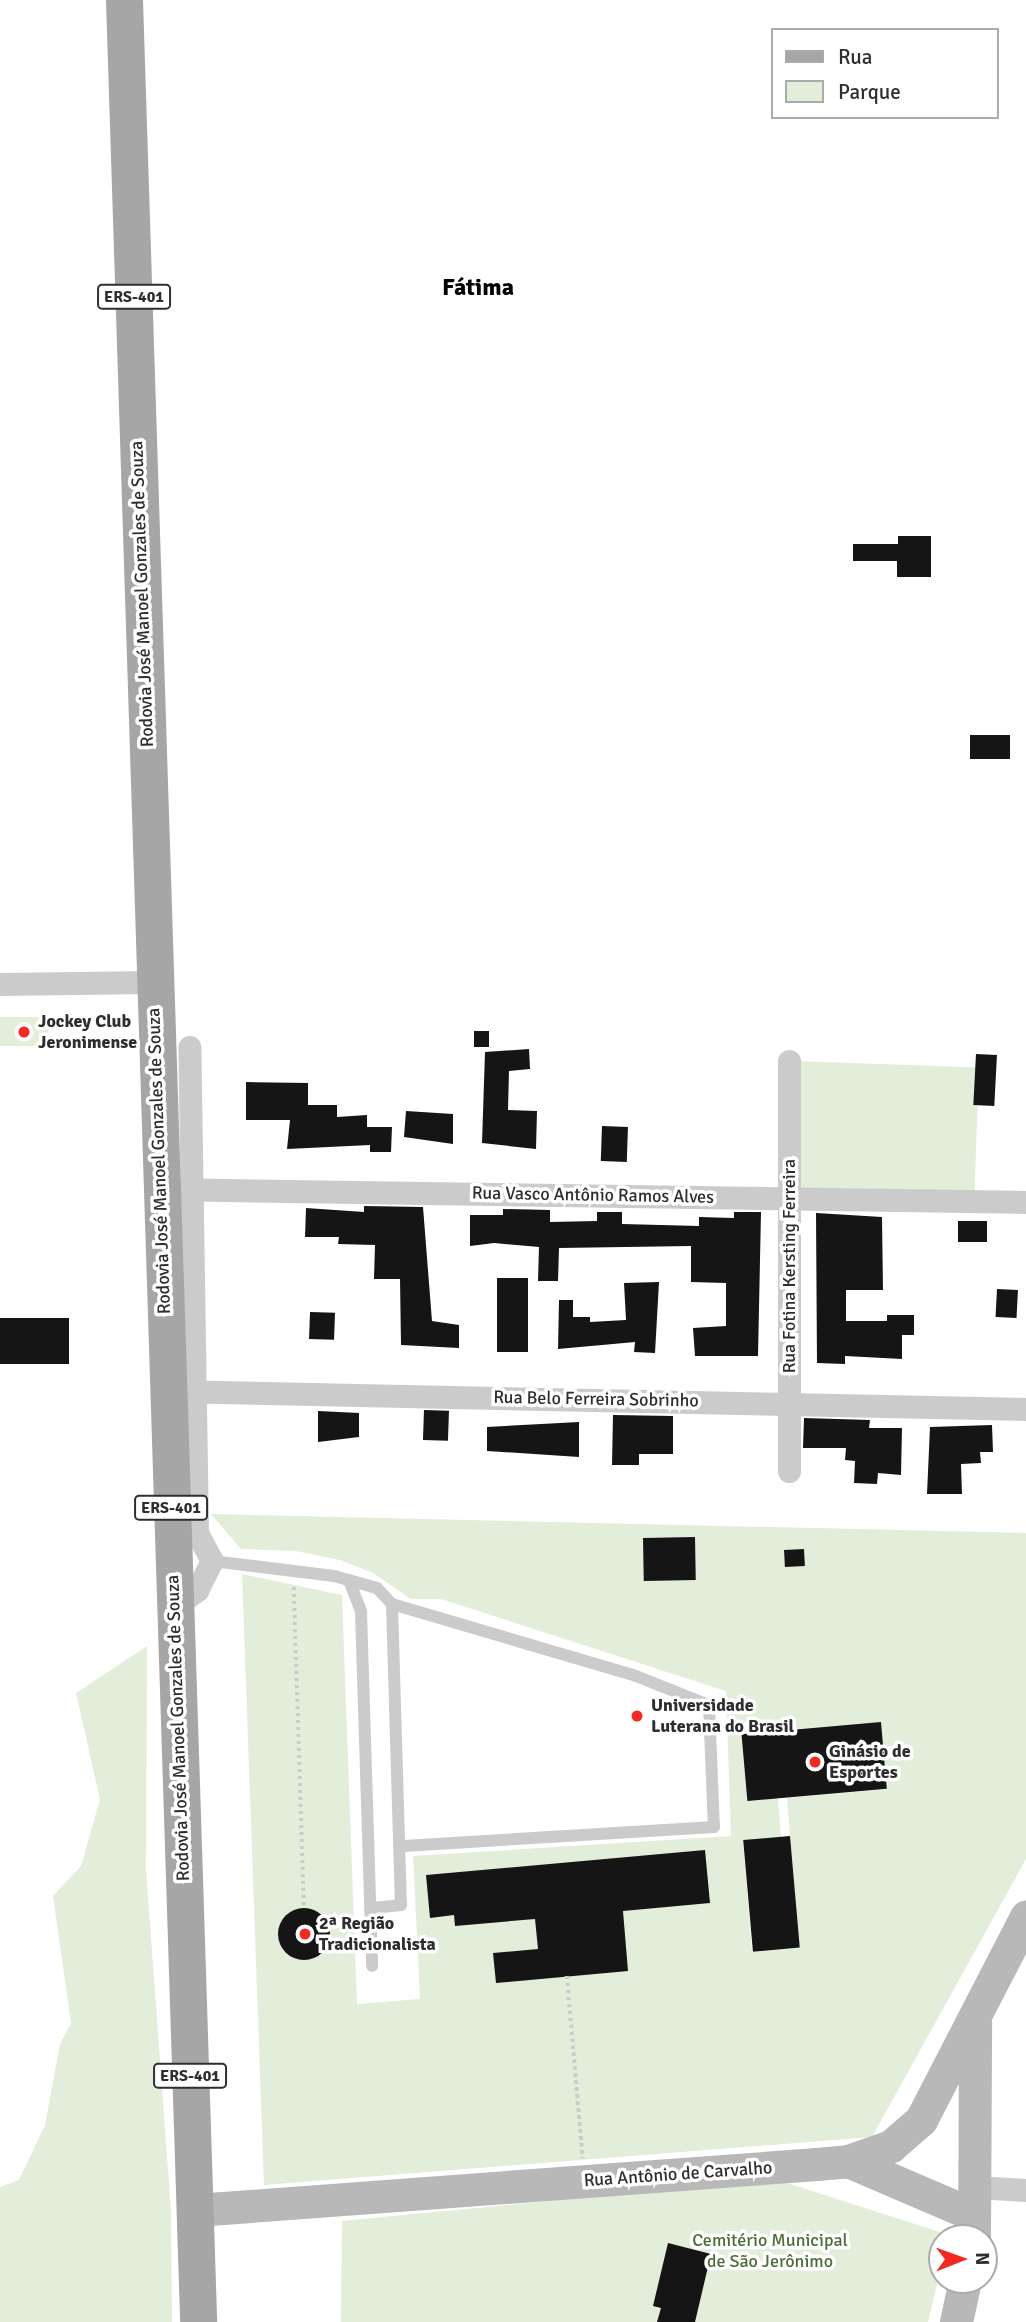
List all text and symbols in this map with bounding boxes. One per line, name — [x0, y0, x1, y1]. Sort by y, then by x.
legend — [771, 28, 998, 119]
text: Rua — [838, 44, 872, 70]
text: Parque — [838, 79, 901, 105]
district label: Fátima — [442, 274, 514, 302]
road number: ERS-401 — [96, 284, 172, 310]
street label: Rodovia José Manoel Gonzales de Souza — [126, 440, 158, 748]
street label: Rodovia José Manoel Gonzales de Souza — [143, 1007, 175, 1315]
place label: Jockey Club Jeronimense — [38, 1011, 137, 1054]
marker: Jockey Club Jeronimense — [16, 1024, 32, 1040]
street label: Rua Fotina Kersting Ferreira — [778, 1159, 800, 1373]
street label: Rua Vasco Antônio Ramos Alves — [472, 1182, 714, 1208]
street label: Rua Belo Ferreira Sobrinho — [493, 1386, 699, 1412]
road number: ERS-401 — [132, 1496, 210, 1520]
street label: Rodovia José Manoel Gonzales de Souza — [162, 1574, 194, 1882]
place label: Universidade Luterana do Brasil — [651, 1695, 794, 1738]
marker: Universidade Luterana do Brasil — [629, 1708, 645, 1724]
place label: Ginásio de Esportes — [829, 1741, 911, 1784]
marker: Ginásio de Esportes — [807, 1754, 823, 1770]
place label: 2ª Região Tradicionalista — [319, 1913, 436, 1955]
marker: 2ª Região Tradicionalista — [297, 1926, 313, 1942]
road number: ERS-401 — [152, 2064, 228, 2088]
street label: Rua Antônio de Carvalho — [583, 2157, 773, 2191]
north arrow — [928, 2224, 998, 2294]
park label: Cemitério Municipal de São Jerônimo — [692, 2230, 848, 2272]
text: N — [970, 2252, 994, 2265]

